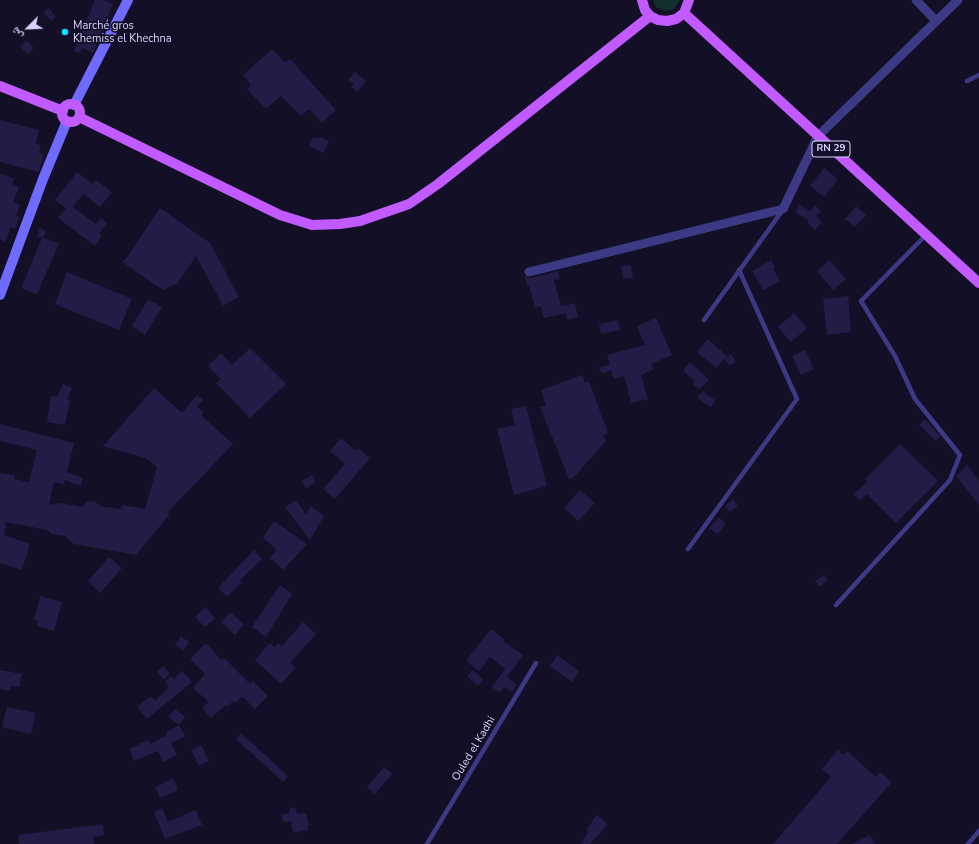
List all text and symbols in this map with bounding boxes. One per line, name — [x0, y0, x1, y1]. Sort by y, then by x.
north arrow — [8, 8, 48, 48]
place label: Marché gros Khemiss el Khechna — [73, 19, 172, 45]
text: ش — [7, 25, 26, 41]
marker: Marché gros Khemiss el Khechna — [60, 27, 70, 37]
road number: RN 29 — [812, 141, 850, 157]
street label: Ouled el Kadhi — [450, 714, 498, 784]

